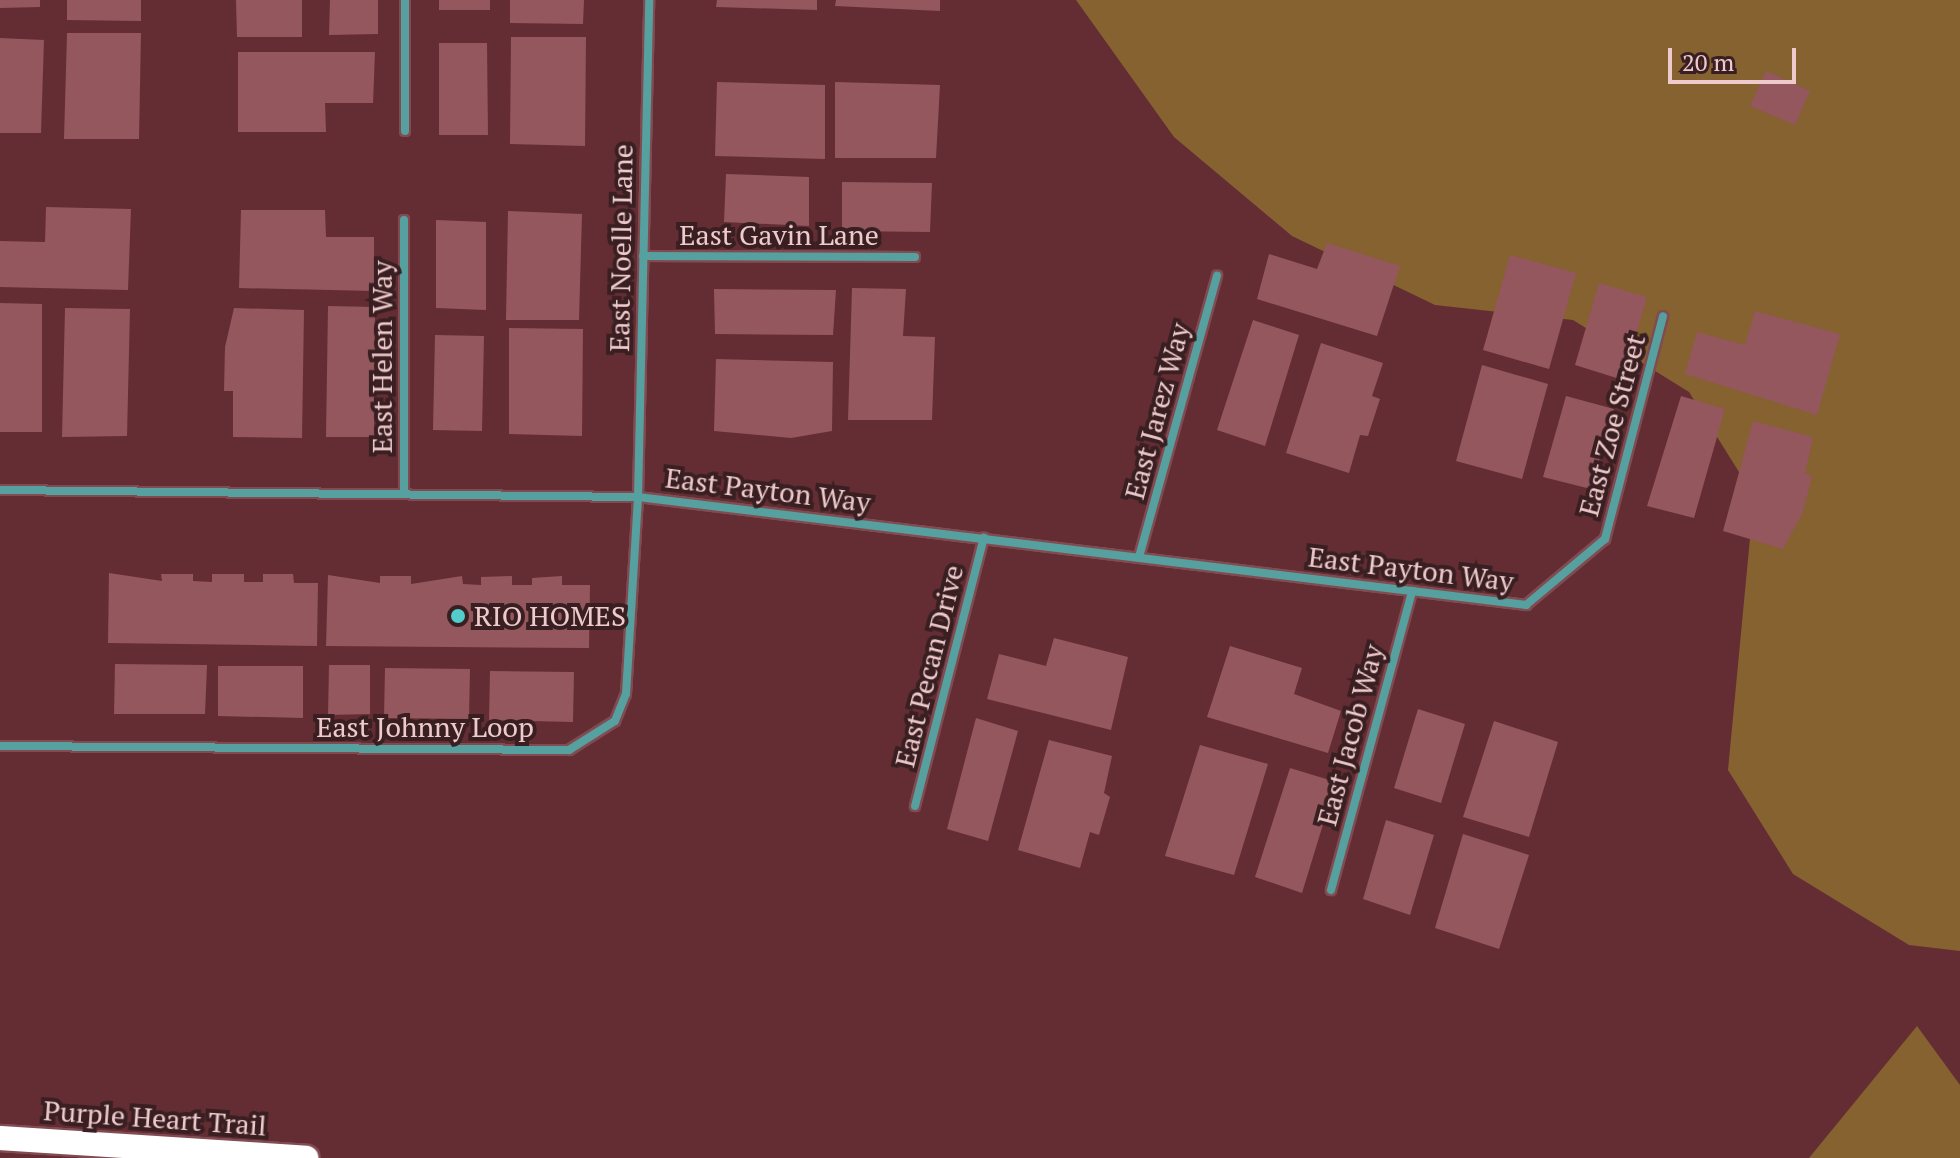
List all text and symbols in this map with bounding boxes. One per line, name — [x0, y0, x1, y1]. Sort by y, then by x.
scale bar — [1672, 32, 1800, 82]
text: 20 m — [1682, 46, 1734, 78]
street label: East Noelle Lane — [602, 144, 640, 352]
street label: East Gavin Lane — [679, 218, 879, 252]
street label: East Helen Way — [365, 261, 399, 453]
street label: East Jarez Way — [1117, 319, 1197, 503]
street label: East Zoe Street — [1572, 330, 1652, 520]
street label: East Payton Way — [663, 461, 873, 519]
street label: East Payton Way — [1306, 540, 1516, 598]
street label: East Pecan Drive — [888, 561, 970, 771]
place label: RIO HOMES — [474, 599, 626, 633]
marker: RIO HOMES — [449, 607, 467, 625]
street label: East Jacob Way — [1310, 641, 1390, 829]
street label: East Johnny Loop — [316, 710, 534, 744]
street label: Purple Heart Trail — [42, 1093, 268, 1143]

